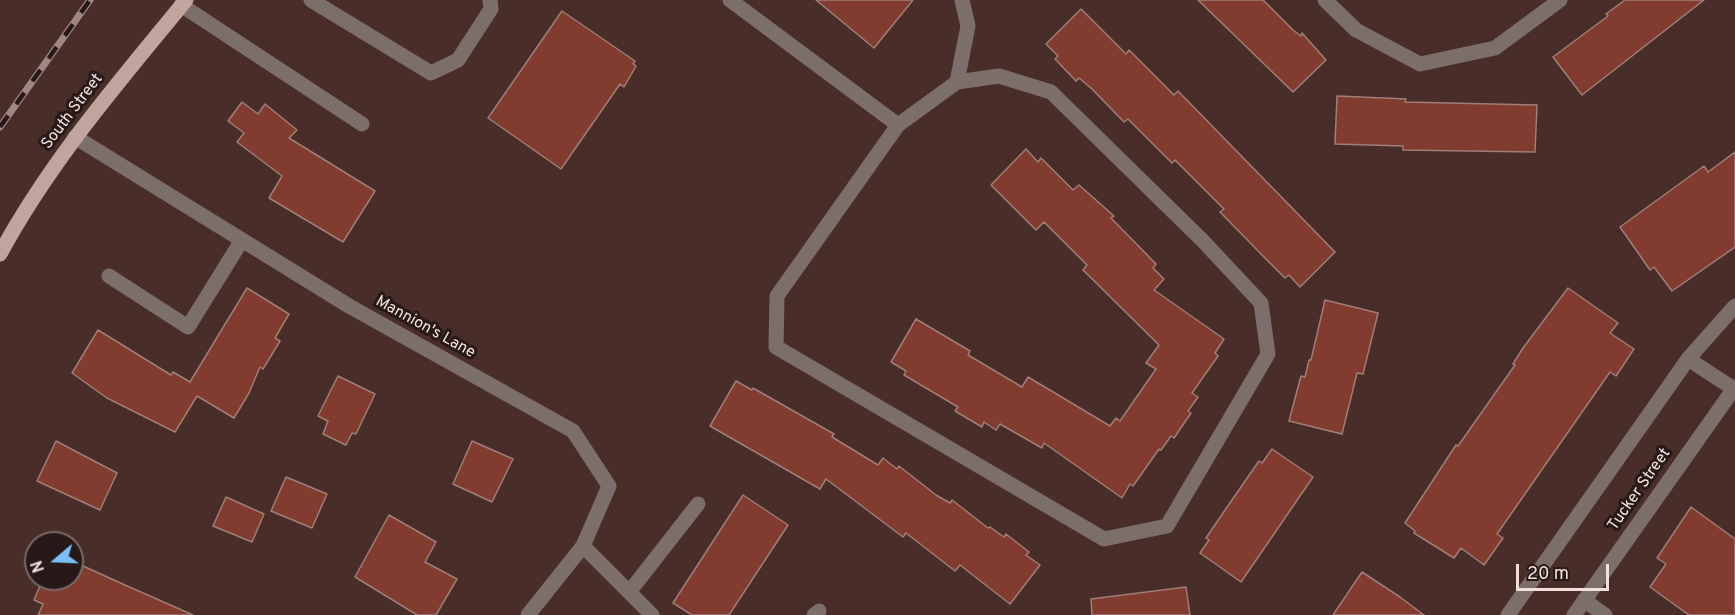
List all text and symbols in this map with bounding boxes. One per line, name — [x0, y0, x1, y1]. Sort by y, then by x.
street label: South Street — [38, 70, 108, 154]
street label: Mannion's Lane — [372, 293, 478, 363]
street label: Tucker Street — [1604, 445, 1676, 535]
north arrow — [24, 531, 84, 591]
scale bar — [1519, 552, 1612, 590]
text: N — [28, 558, 50, 575]
text: 20 m — [1527, 563, 1569, 586]

